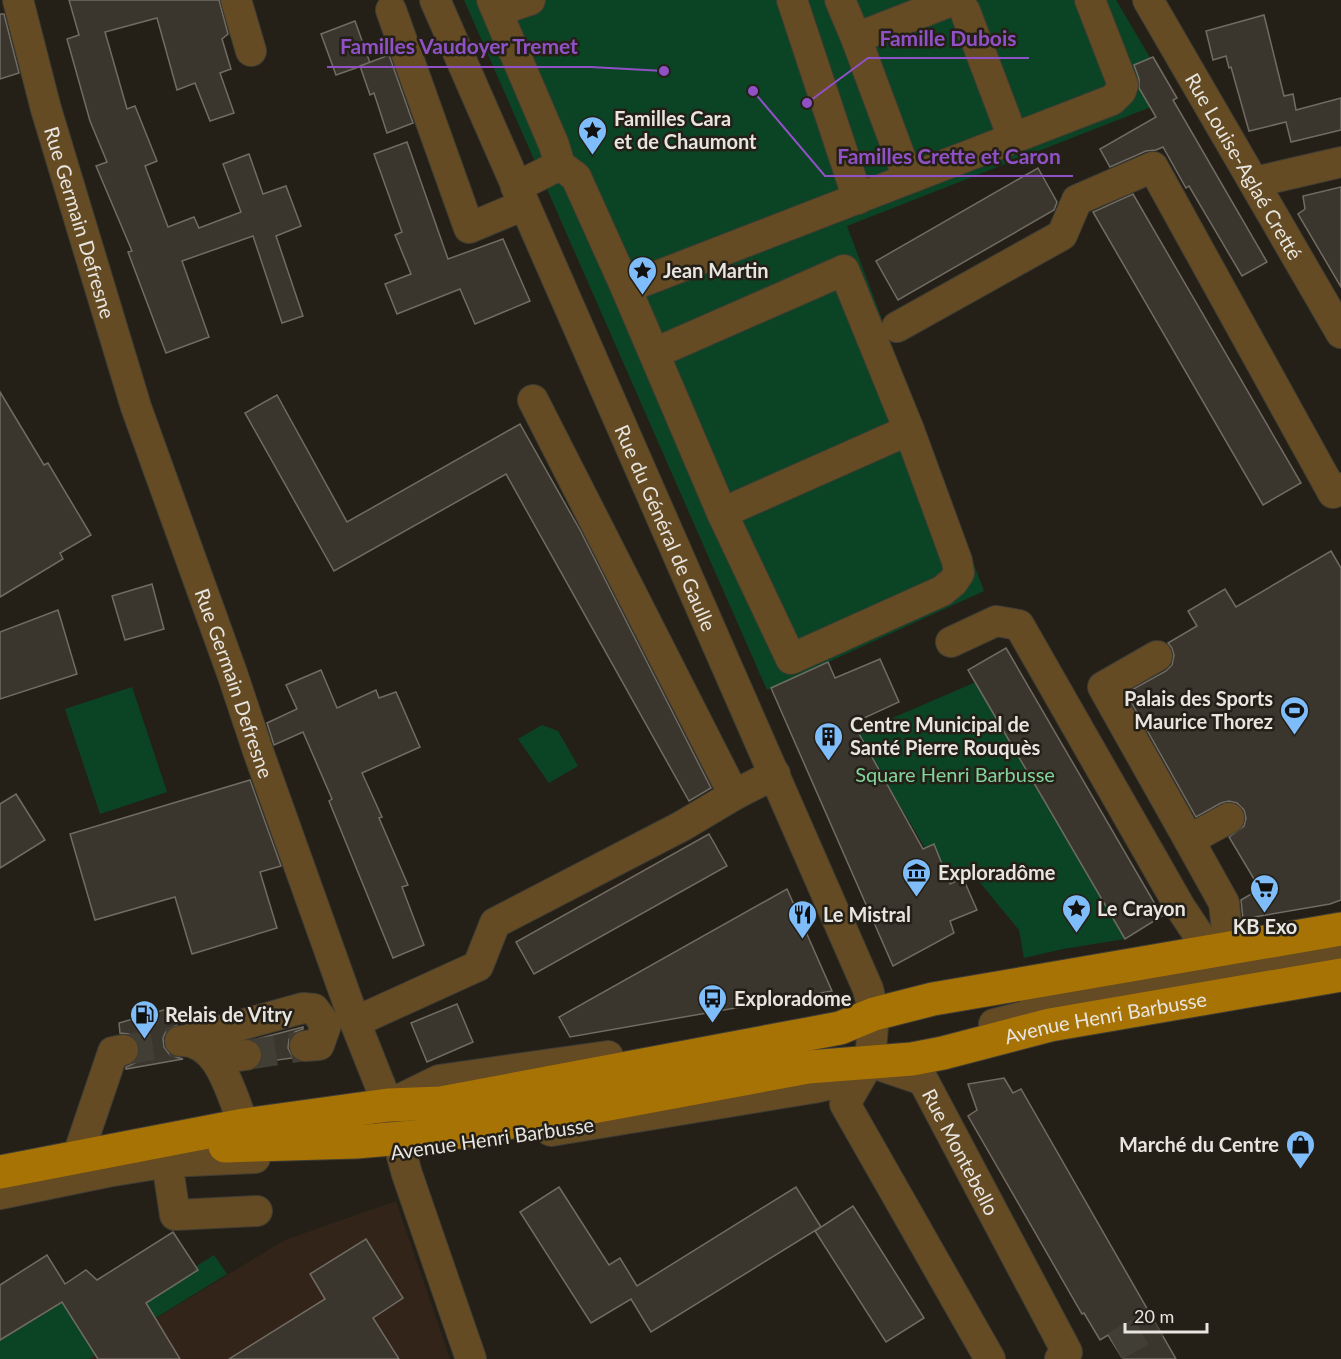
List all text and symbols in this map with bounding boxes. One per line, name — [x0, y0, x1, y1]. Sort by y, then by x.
callout: Famille Dubois — [868, 19, 1029, 58]
text: Famille Dubois — [879, 25, 1017, 50]
callout: Familles Vaudoyer Tremet — [327, 28, 591, 67]
text: Familles Vaudoyer Tremet — [340, 33, 578, 58]
street label: Rue Louise-Aglaé Cretté — [1181, 69, 1308, 264]
place label: Familles Cara et de Chaumont — [614, 106, 757, 153]
place icon: Familles Cara et de Chaumont — [577, 114, 609, 156]
street label: Rue Germain Defresne — [40, 124, 121, 321]
callout: Familles Crette et Caron — [825, 137, 1073, 176]
text: Familles Crette et Caron — [837, 143, 1061, 168]
place icon: Jean Martin — [626, 254, 658, 296]
place label: Jean Martin — [663, 258, 769, 282]
street label: Rue du Général de Gaulle — [610, 421, 722, 634]
street label: Rue Germain Defresne — [190, 585, 279, 781]
place label: Palais des Sports Maurice Thorez — [1124, 686, 1273, 733]
sports icon: Palais des Sports Maurice Thorez — [1278, 694, 1310, 736]
place label: Centre Municipal de Santé Pierre Rouquès — [850, 712, 1041, 759]
building icon: Centre Municipal de Santé Pierre Rouquès — [813, 720, 845, 762]
park label: Square Henri Barbusse — [855, 762, 1055, 786]
museum icon: Exploradôme — [901, 856, 933, 898]
place label: Exploradôme — [938, 860, 1056, 884]
supermarket icon: KB Exo — [1249, 872, 1281, 914]
place icon: Le Crayon — [1060, 892, 1092, 934]
place label: Le Crayon — [1097, 896, 1186, 920]
restaurant icon: Le Mistral — [786, 898, 818, 940]
place label: Le Mistral — [823, 902, 911, 926]
place label: KB Exo — [1233, 914, 1297, 938]
bus stop icon: Exploradome — [697, 982, 729, 1024]
place label: Exploradome — [734, 986, 852, 1010]
street label: Avenue Henri Barbusse — [1002, 986, 1208, 1048]
fuel station icon: Relais de Vitry — [128, 998, 160, 1040]
place label: Relais de Vitry — [165, 1002, 293, 1026]
street label: Rue Montebello — [918, 1084, 1004, 1219]
street label: Avenue Henri Barbusse — [389, 1112, 595, 1164]
shop icon: Marché du Centre — [1284, 1128, 1316, 1170]
place label: Marché du Centre — [1119, 1132, 1279, 1156]
scale bar — [1125, 1296, 1208, 1334]
text: 20 m — [1134, 1305, 1174, 1327]

